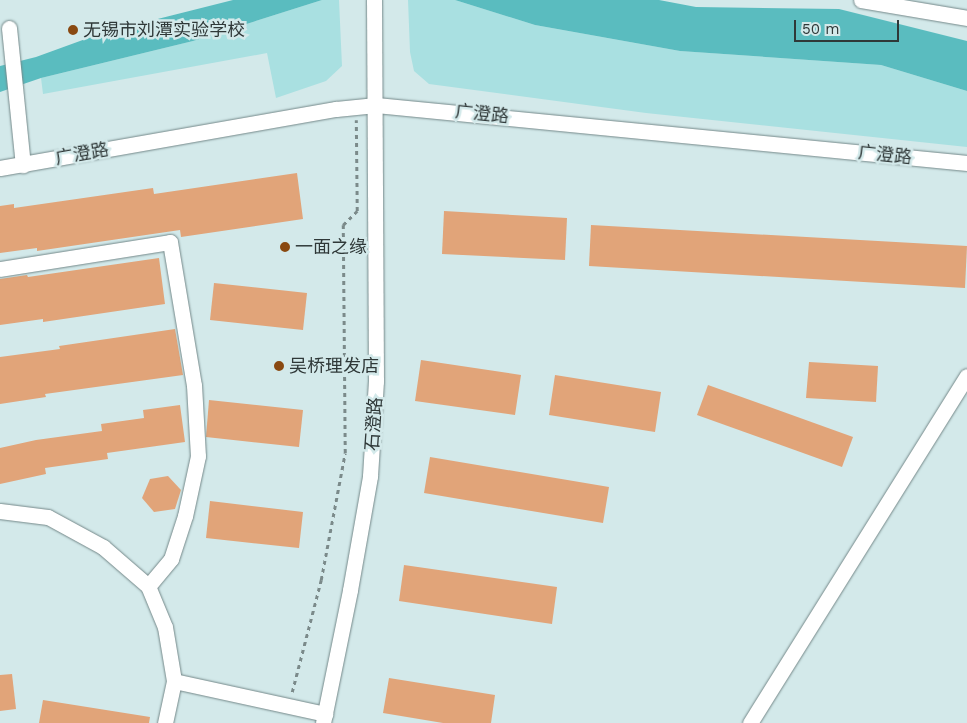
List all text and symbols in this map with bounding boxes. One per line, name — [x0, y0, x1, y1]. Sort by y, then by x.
scale bar — [797, 10, 902, 42]
place label: 无锡市刘潭实验学校 — [83, 19, 245, 41]
text: 50 m — [802, 20, 839, 38]
marker: 无锡市刘潭实验学校 — [67, 24, 79, 36]
street label: 广澄路 — [454, 100, 510, 128]
street label: 广澄路 — [54, 139, 110, 169]
street label: 广澄路 — [857, 141, 913, 169]
place label: 一面之缘 — [295, 236, 367, 258]
marker: 一面之缘 — [279, 241, 291, 253]
place label: 吴桥理发店 — [289, 355, 379, 377]
marker: 吴桥理发店 — [273, 360, 285, 372]
street label: 石澄路 — [361, 396, 387, 452]

